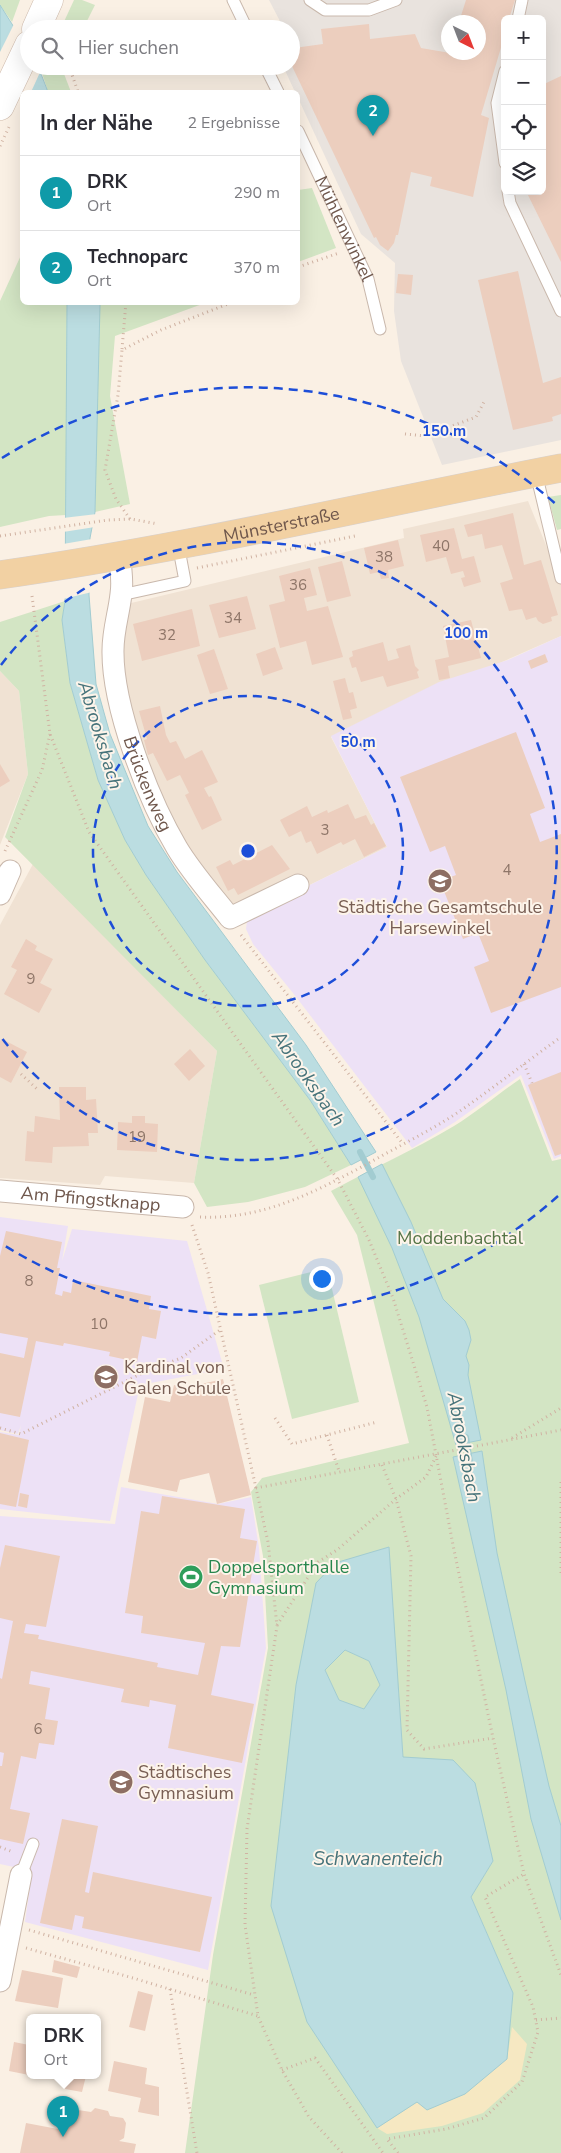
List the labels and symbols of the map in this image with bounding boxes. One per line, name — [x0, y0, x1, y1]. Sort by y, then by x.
north arrow — [441, 15, 486, 60]
pin: 2 — [357, 95, 389, 136]
street label: Mühlenwinkel — [309, 172, 380, 286]
text: 150 m — [422, 421, 466, 441]
street label: Münsterstraße — [221, 501, 342, 548]
house number: 40 — [432, 536, 450, 556]
house number: 38 — [375, 547, 393, 567]
house number: 36 — [289, 575, 307, 595]
house number: 34 — [224, 608, 242, 628]
text: 100 m — [444, 623, 488, 643]
house number: 32 — [158, 625, 176, 645]
water label: Abrooksbach — [71, 677, 129, 793]
text: 50 m — [340, 732, 376, 752]
street label: Brückenweg — [117, 733, 178, 836]
house number: 3 — [320, 820, 330, 840]
centre of rings — [239, 842, 257, 860]
house number: 4 — [502, 860, 512, 880]
school or university icon: Städtische Gesamtschule Harsewinkel — [427, 868, 453, 894]
place label: Städtische Gesamtschule Harsewinkel — [338, 895, 542, 940]
house number: 9 — [26, 969, 36, 989]
water label: Abrooksbach — [265, 1024, 351, 1132]
house number: 19 — [128, 1127, 146, 1147]
street label: Am Pfingstknapp — [20, 1181, 161, 1217]
park label: Moddenbachtal — [397, 1226, 524, 1250]
your location — [309, 1266, 335, 1292]
house number: 8 — [24, 1271, 34, 1291]
house number: 10 — [90, 1314, 108, 1334]
place label: Kardinal von Galen Schule — [124, 1355, 231, 1400]
school or university icon: Kardinal von Galen Schule — [93, 1364, 119, 1390]
water label: Abrooksbach — [440, 1389, 487, 1505]
place label: Doppelsporthalle Gymnasium — [208, 1555, 349, 1600]
sports icon: Doppelsporthalle Gymnasium — [178, 1564, 204, 1590]
house number: 6 — [33, 1719, 43, 1739]
place label: Städtisches Gymnasium — [138, 1760, 234, 1805]
school or university icon: Städtisches Gymnasium — [108, 1769, 134, 1795]
water label: Schwanenteich — [313, 1846, 443, 1872]
pin: 1 — [47, 2096, 79, 2137]

